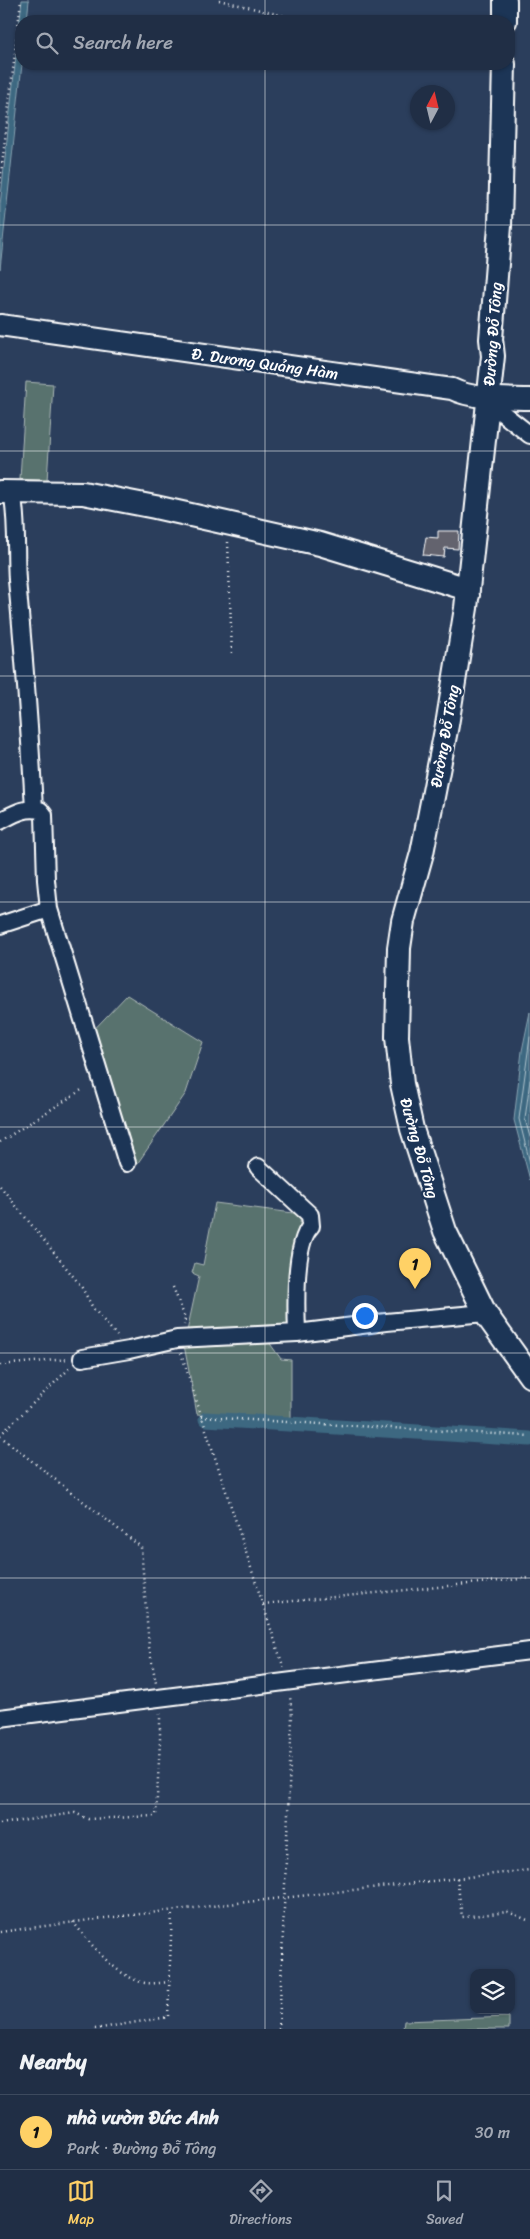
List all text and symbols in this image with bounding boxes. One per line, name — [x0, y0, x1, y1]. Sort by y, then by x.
search box — [15, 15, 515, 70]
text: Search here — [73, 26, 173, 59]
icon: search — [33, 29, 61, 57]
north arrow — [410, 85, 455, 130]
street label: Đường Đỗ Tông — [474, 281, 511, 387]
street label: Đ. Dương Quảng Hàm — [190, 339, 340, 388]
street label: Đường Đỗ Tông — [421, 682, 468, 790]
street label: Đường Đỗ Tông — [391, 1094, 448, 1202]
pin: 1 — [399, 1248, 431, 1289]
your location — [352, 1303, 378, 1329]
map controls — [470, 1969, 515, 2014]
button: layers — [470, 1969, 515, 2014]
text: Nearby — [20, 2043, 86, 2081]
text: nhà vườn Đức Anh — [67, 2101, 219, 2134]
text: 1 — [33, 2118, 39, 2147]
text: 30 m — [475, 2118, 510, 2147]
text: Park · Đường Đỗ Tông — [67, 2134, 216, 2163]
tab: Map — [67, 2177, 95, 2232]
tab: Directions — [229, 2177, 292, 2232]
tab: Saved — [426, 2177, 463, 2232]

